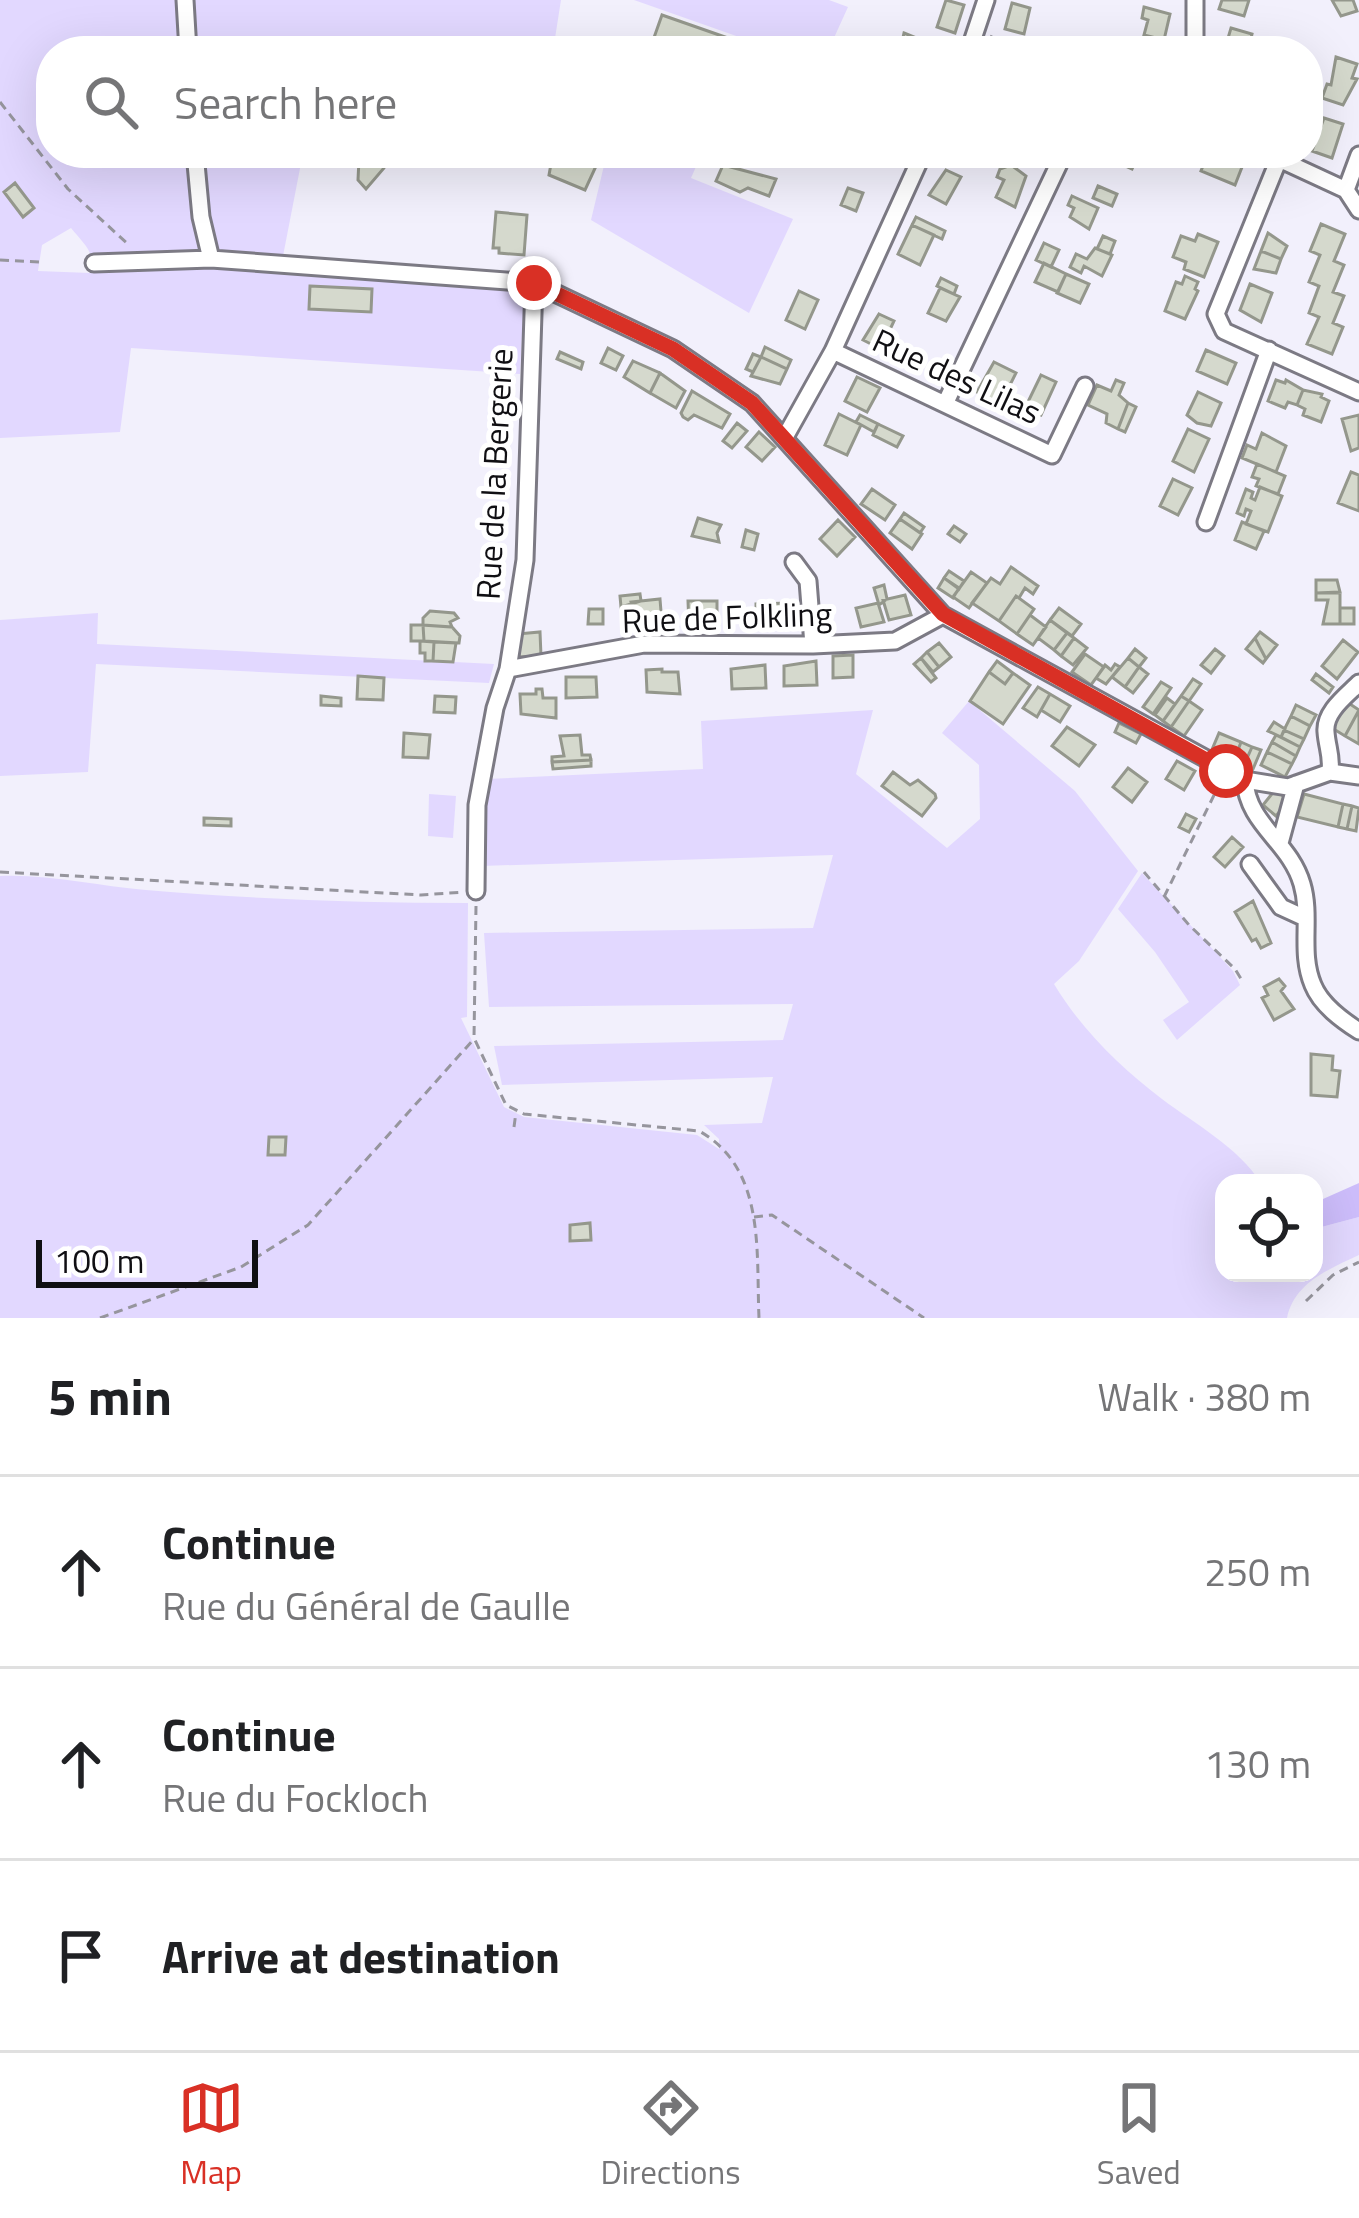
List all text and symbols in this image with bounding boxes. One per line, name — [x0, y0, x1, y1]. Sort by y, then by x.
search box — [36, 36, 1323, 168]
text: Search here — [174, 68, 397, 136]
icon: search — [78, 69, 144, 135]
route end — [507, 256, 561, 310]
street label: Rue des Lilas — [864, 315, 1050, 437]
street label: Rue de la Bergerie — [462, 347, 526, 601]
street label: Rue de Folkling — [621, 588, 833, 646]
route start — [1199, 744, 1253, 798]
map controls — [1215, 1174, 1323, 1282]
button: locate — [1215, 1174, 1323, 1282]
scale bar — [36, 1234, 258, 1287]
text: 100 m — [54, 1236, 144, 1286]
text: 5 min — [48, 1357, 172, 1435]
text: Walk · 380 m — [1097, 1367, 1311, 1426]
text: Continue — [162, 1508, 336, 1576]
icon: ahead — [48, 1539, 114, 1605]
text: 250 m — [1204, 1542, 1311, 1601]
text: Rue du Général de Gaulle — [162, 1576, 571, 1635]
text: Continue — [162, 1700, 336, 1768]
icon: ahead — [48, 1731, 114, 1797]
text: 130 m — [1204, 1734, 1311, 1793]
text: Rue du Fockloch — [162, 1768, 428, 1827]
text: Arrive at destination — [162, 1922, 560, 1990]
icon: arrive — [48, 1923, 114, 1989]
tab: Map — [178, 2075, 244, 2197]
tab: Directions — [601, 2075, 740, 2197]
tab: Saved — [1097, 2075, 1181, 2197]

